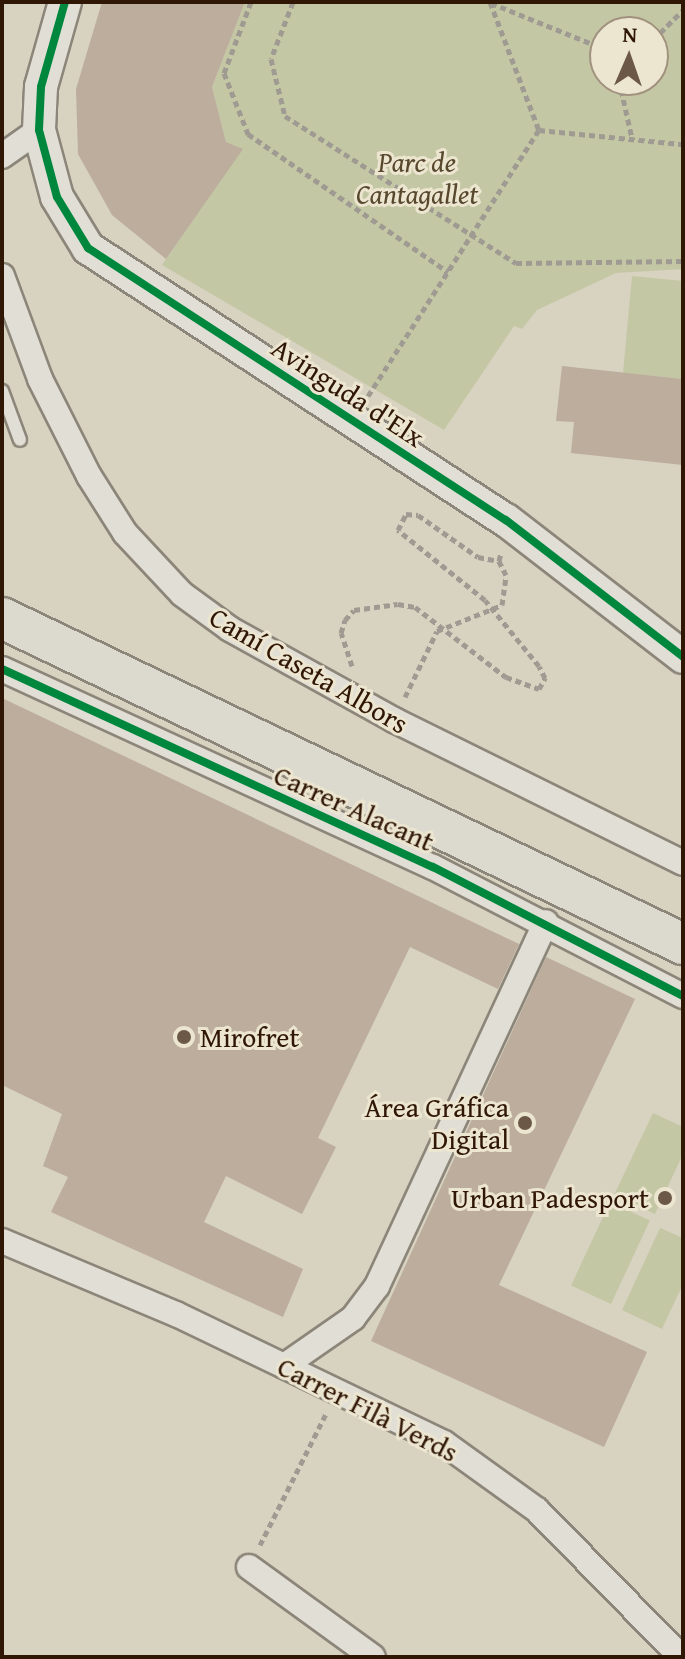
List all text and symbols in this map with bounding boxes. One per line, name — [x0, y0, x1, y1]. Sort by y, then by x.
north arrow — [589, 16, 669, 96]
text: N — [622, 18, 638, 50]
park label: Parc de Cantagallet — [356, 145, 478, 211]
street label: Avinguda d'Elx — [265, 330, 431, 454]
street label: Camí Caseta Albors — [204, 600, 414, 740]
street label: Carrer Alacant — [269, 758, 439, 858]
place label: Mirofret — [200, 1020, 299, 1054]
marker: Mirofret — [175, 1028, 193, 1046]
place label: Área Gráfica Digital — [365, 1090, 509, 1156]
marker: Área Gráfica Digital — [516, 1114, 534, 1132]
place label: Urban Padesport — [451, 1181, 649, 1215]
marker: Urban Padesport — [656, 1189, 674, 1207]
street label: Carrer Filà Verds — [272, 1349, 464, 1469]

